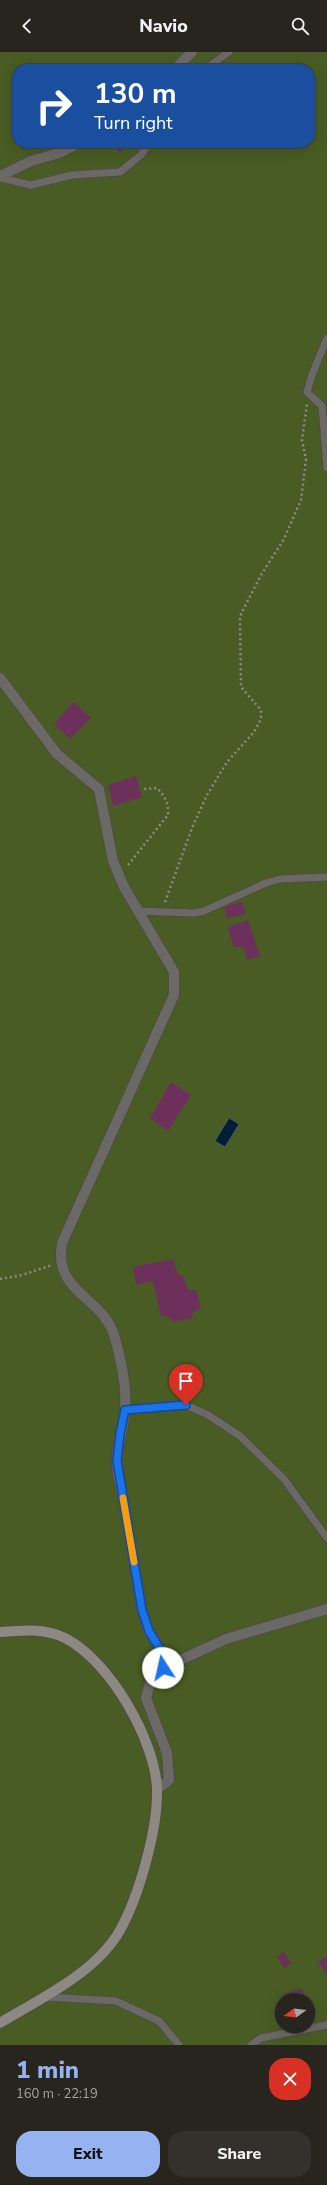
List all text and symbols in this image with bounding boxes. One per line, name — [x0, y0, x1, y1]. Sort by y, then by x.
text: Navio — [139, 14, 188, 38]
icon: back — [16, 15, 38, 37]
icon: search — [289, 15, 311, 37]
text: 130 m — [94, 75, 177, 113]
icon: right — [28, 80, 80, 132]
text: Turn right — [94, 111, 173, 135]
pin — [169, 1364, 203, 1405]
icon: arrive — [175, 1370, 197, 1392]
position arrow — [142, 1647, 184, 1689]
north arrow — [275, 1993, 315, 2033]
map controls — [275, 1993, 315, 2033]
text: 1 min — [16, 2054, 79, 2086]
button: close — [269, 2058, 311, 2100]
text: 160 m · 22:19 — [16, 2085, 98, 2103]
button: Exit — [16, 2131, 160, 2177]
button: Share — [168, 2131, 311, 2177]

